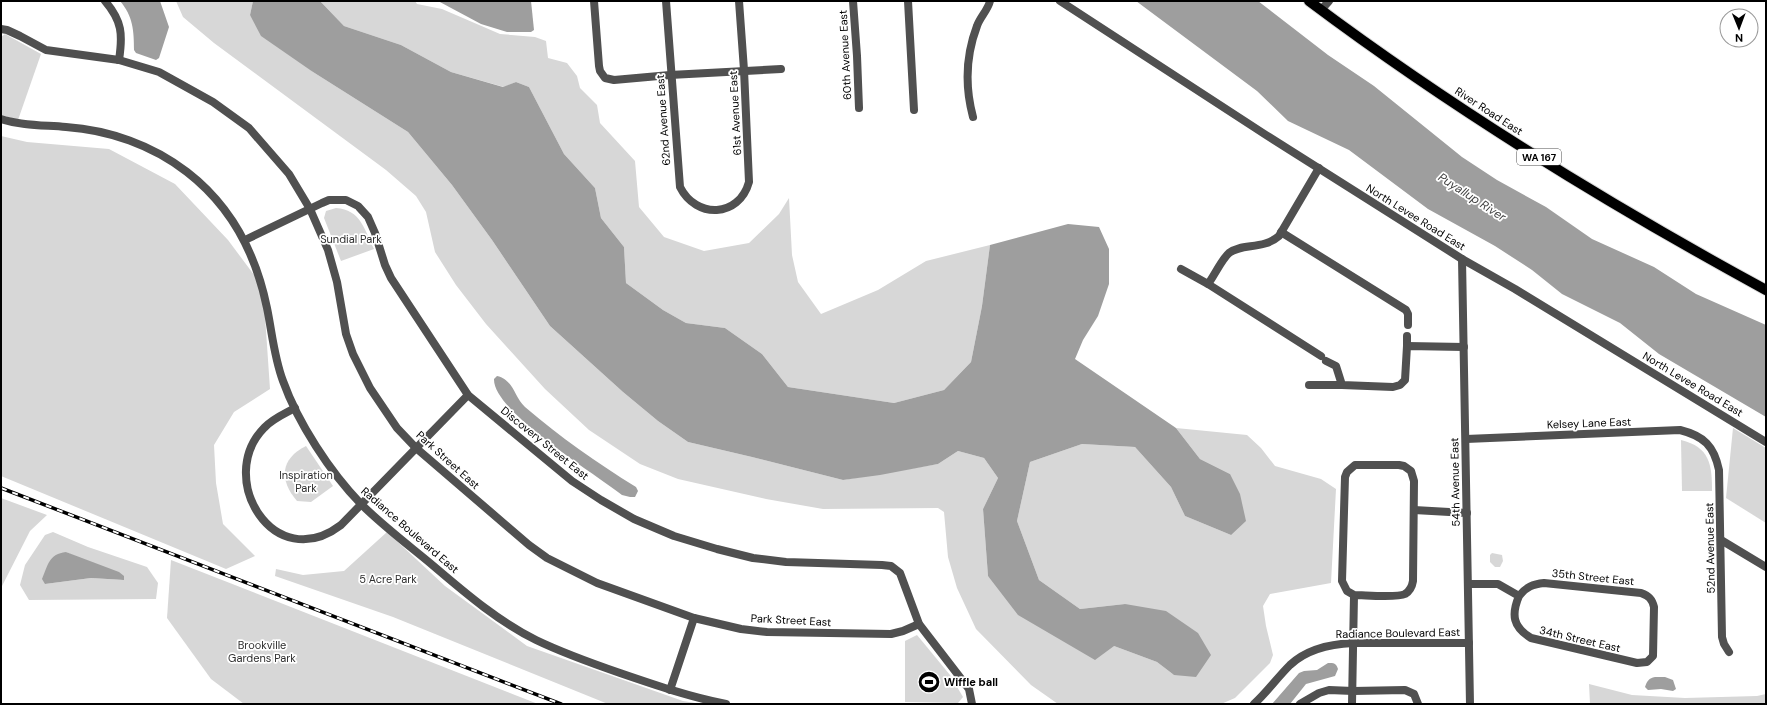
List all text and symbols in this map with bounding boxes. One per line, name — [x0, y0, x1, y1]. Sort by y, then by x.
north arrow — [1719, 8, 1759, 48]
street label: 60th Avenue East — [836, 10, 854, 100]
text: N — [1735, 31, 1743, 45]
street label: 61st Avenue East — [726, 70, 744, 156]
street label: 62nd Avenue East — [653, 74, 673, 166]
street label: River Road East — [1452, 84, 1526, 138]
road number: WA 167 — [1517, 149, 1561, 165]
water label: Puyallup River — [1435, 169, 1509, 225]
street label: North Levee Road East — [1364, 181, 1468, 253]
park label: Sundial Park — [320, 232, 382, 246]
street label: North Levee Road East — [1640, 348, 1746, 420]
street label: Discovery Street East — [498, 403, 592, 483]
street label: Kelsey Lane East — [1547, 415, 1631, 431]
street label: Park Street East — [413, 428, 483, 492]
street label: 54th Avenue East — [1447, 437, 1463, 527]
park label: Inspiration Park — [279, 468, 333, 495]
street label: Radiance Boulevard East — [358, 484, 462, 576]
street label: 52nd Avenue East — [1702, 502, 1718, 594]
street label: 35th Street East — [1551, 566, 1635, 588]
park label: 5 Acre Park — [359, 572, 417, 586]
street label: Park Street East — [750, 611, 832, 629]
street label: 34th Street East — [1538, 623, 1622, 655]
street label: Radiance Boulevard East — [1336, 625, 1460, 641]
park label: Brookville Gardens Park — [228, 638, 296, 665]
sports icon: Wiffle ball — [916, 669, 942, 695]
place label: Wiffle ball — [944, 675, 998, 689]

